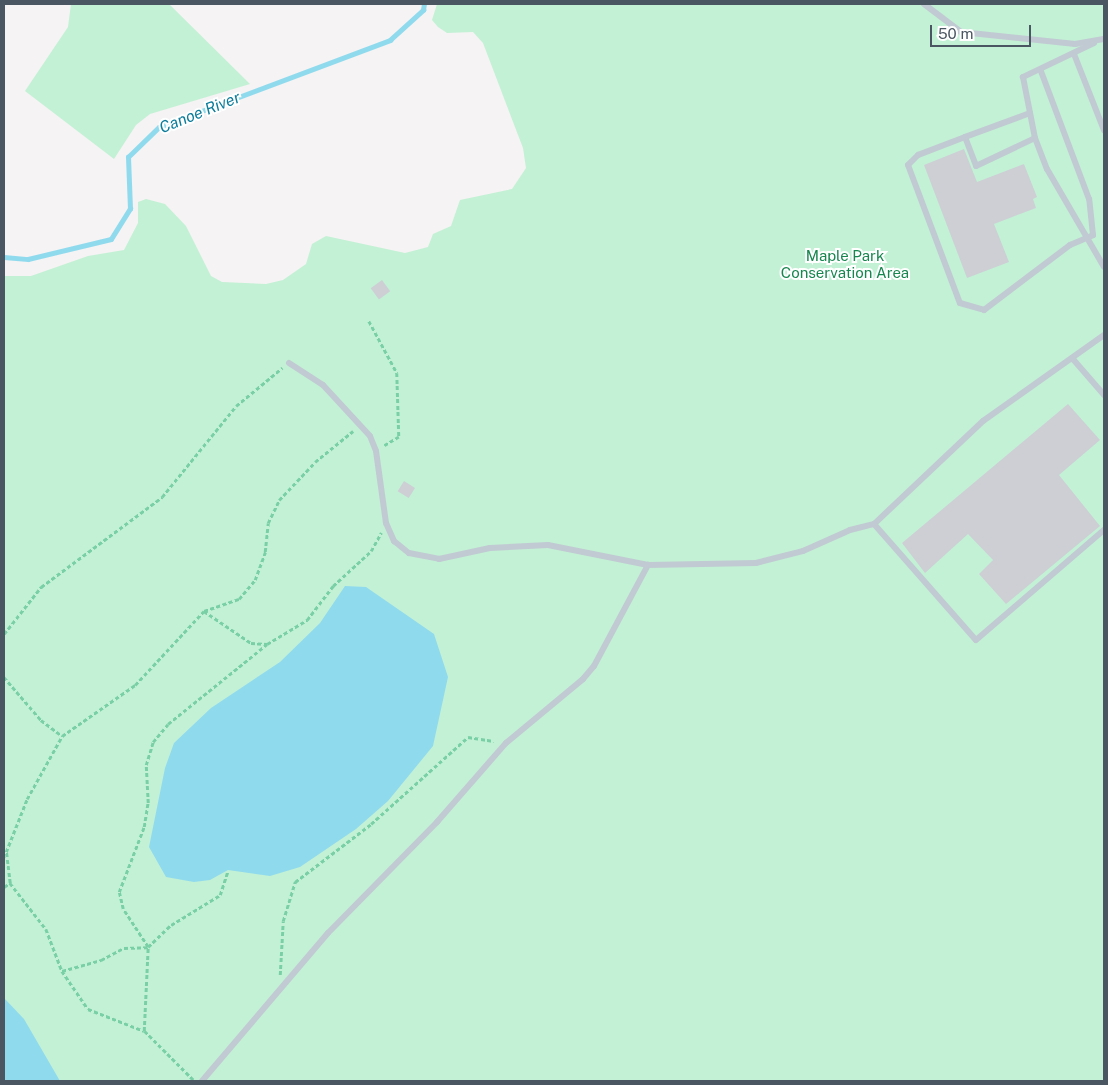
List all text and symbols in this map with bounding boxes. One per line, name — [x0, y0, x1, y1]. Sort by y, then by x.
scale bar — [933, 15, 1034, 47]
text: 50 m — [938, 25, 973, 42]
water label: Canoe River — [157, 88, 243, 138]
park label: Maple Park Conservation Area — [781, 246, 909, 281]

